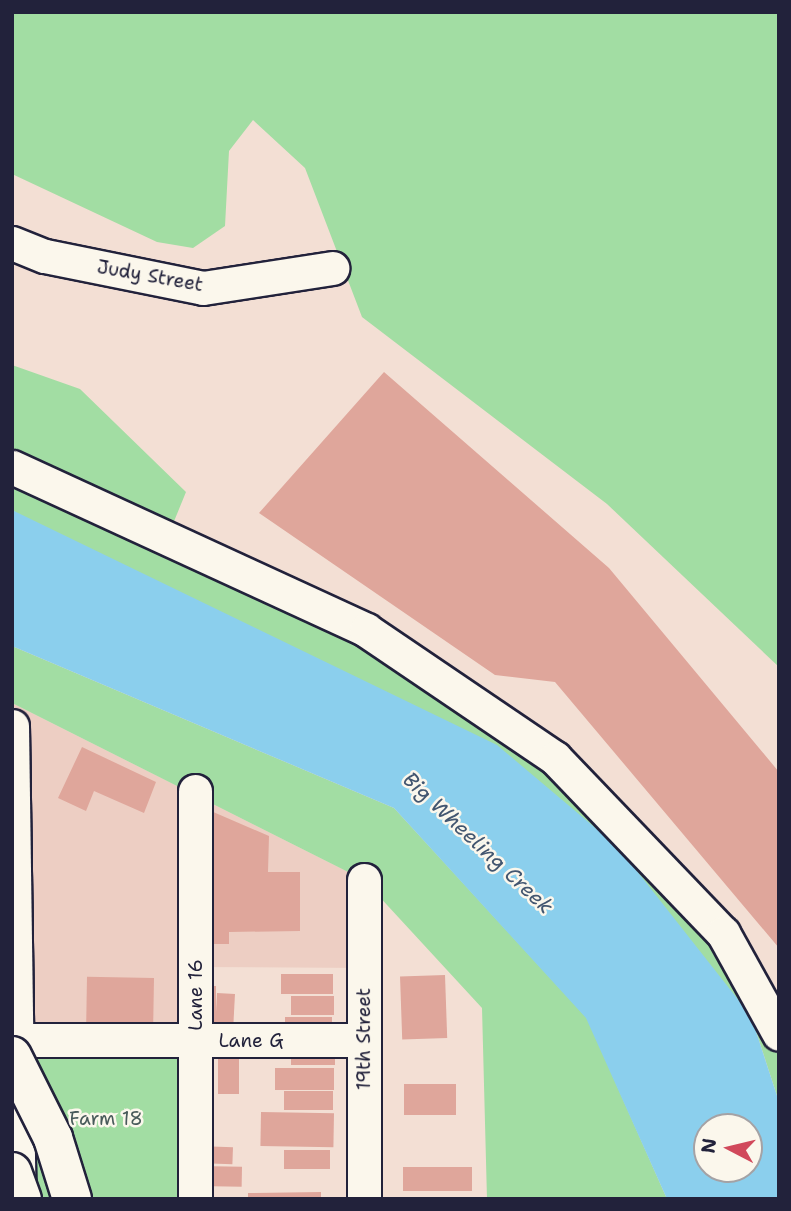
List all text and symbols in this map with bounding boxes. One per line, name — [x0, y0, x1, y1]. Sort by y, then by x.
street label: Judy Street — [95, 255, 205, 297]
water label: Big Wheeling Creek — [398, 767, 558, 919]
street label: Lane 16 — [185, 959, 207, 1031]
street label: 19th Street — [353, 988, 375, 1090]
street label: Lane G — [218, 1030, 284, 1052]
park label: Farm 18 — [69, 1108, 143, 1130]
north arrow — [693, 1113, 763, 1183]
text: N — [695, 1137, 722, 1155]

